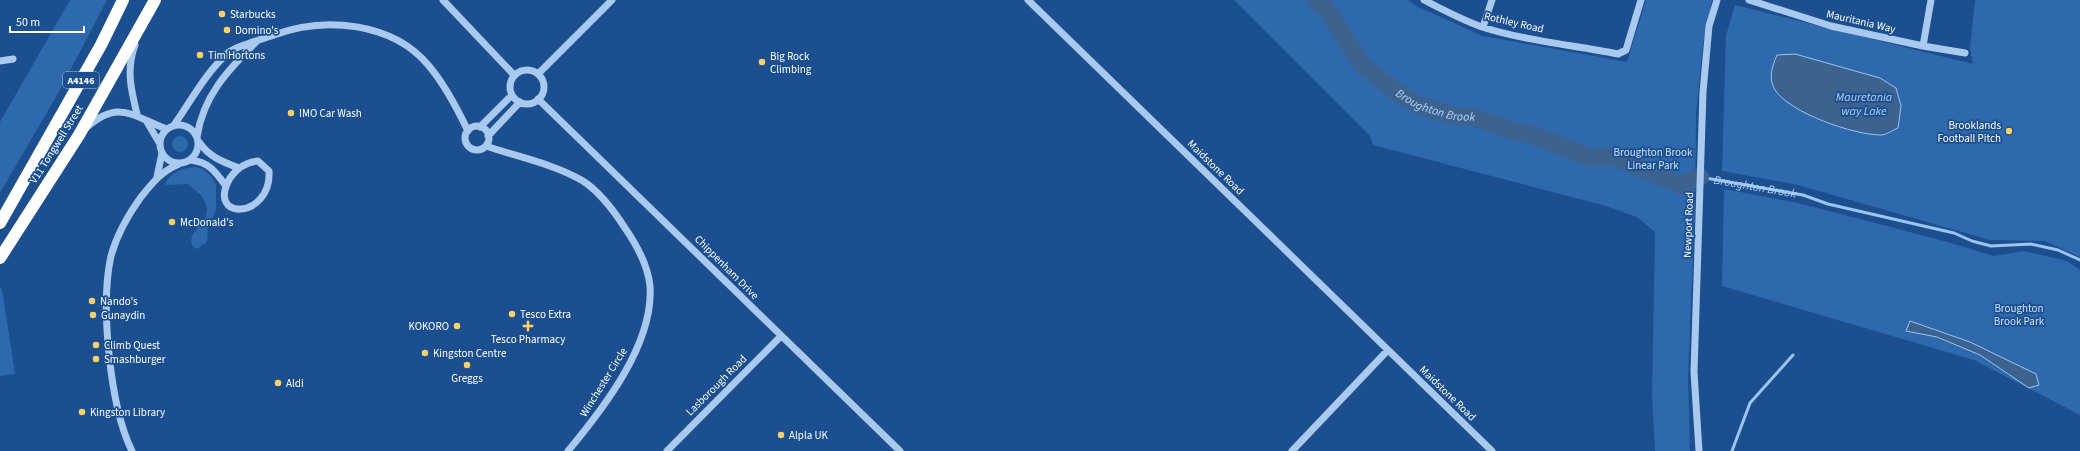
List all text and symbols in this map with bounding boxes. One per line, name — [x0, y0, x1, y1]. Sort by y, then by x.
street label: Mauritania Way — [1825, 6, 1897, 37]
place label: Starbucks — [230, 7, 276, 22]
scale bar — [10, 8, 84, 34]
street label: Rothley Road — [1483, 8, 1545, 37]
marker: Starbucks — [217, 9, 227, 19]
text: 50 m — [16, 14, 40, 31]
place label: Domino's — [235, 23, 279, 38]
marker: Domino's — [222, 25, 232, 35]
place label: Tim Hortons — [208, 48, 265, 63]
place label: Big Rock Climbing — [770, 49, 812, 77]
marker: Tim Hortons — [195, 50, 205, 60]
marker: Big Rock Climbing — [757, 57, 767, 67]
road number: A4146 — [63, 72, 99, 88]
water label: Broughton Brook — [1392, 85, 1476, 126]
water label: Mauretania way Lake — [1836, 89, 1893, 120]
street label: V11 Tongwell Street — [26, 102, 87, 186]
place label: IMO Car Wash — [299, 106, 362, 121]
marker: IMO Car Wash — [286, 108, 296, 118]
place label: Brooklands Football Pitch — [1937, 118, 2001, 146]
marker: Brooklands Football Pitch — [2004, 126, 2014, 136]
street label: Maidstone Road — [1184, 136, 1247, 198]
park label: Broughton Brook Linear Park — [1614, 145, 1693, 173]
water label: Broughton Brook — [1713, 172, 1798, 203]
street label: Newport Road — [1680, 192, 1697, 258]
place label: McDonald's — [180, 215, 234, 230]
marker: McDonald's — [167, 217, 177, 227]
street label: Chippenham Drive — [691, 232, 763, 303]
place label: Nando's — [100, 294, 138, 309]
marker: Nando's — [87, 296, 97, 306]
park label: Broughton Brook Park — [1994, 301, 2045, 329]
place label: Tesco Extra — [520, 307, 571, 322]
place label: Gunaydin — [101, 308, 145, 323]
marker: Tesco Extra — [507, 309, 517, 319]
marker: Gunaydin — [88, 310, 98, 320]
place label: KOKORO — [409, 319, 449, 334]
marker: KOKORO — [452, 321, 462, 331]
marker: Tesco Pharmacy — [523, 321, 533, 331]
place label: Tesco Pharmacy — [491, 332, 565, 347]
place label: Climb Quest — [104, 338, 160, 353]
marker: Climb Quest — [91, 340, 101, 350]
street label: Winchester Circle — [576, 344, 631, 420]
place label: Kingston Centre — [433, 346, 507, 361]
marker: Kingston Centre — [420, 348, 430, 358]
place label: Smashburger — [104, 352, 166, 367]
street label: Lasborough Road — [683, 352, 750, 419]
marker: Smashburger — [91, 354, 101, 364]
marker: Greggs — [462, 360, 472, 370]
street label: Maidstone Road — [1416, 362, 1479, 424]
place label: Greggs — [451, 371, 483, 386]
place label: Aldi — [286, 376, 304, 391]
marker: Aldi — [273, 378, 283, 388]
place label: Kingston Library — [90, 405, 165, 420]
marker: Kingston Library — [77, 407, 87, 417]
place label: Alpla UK — [789, 428, 829, 443]
marker: Alpla UK — [776, 430, 786, 440]

